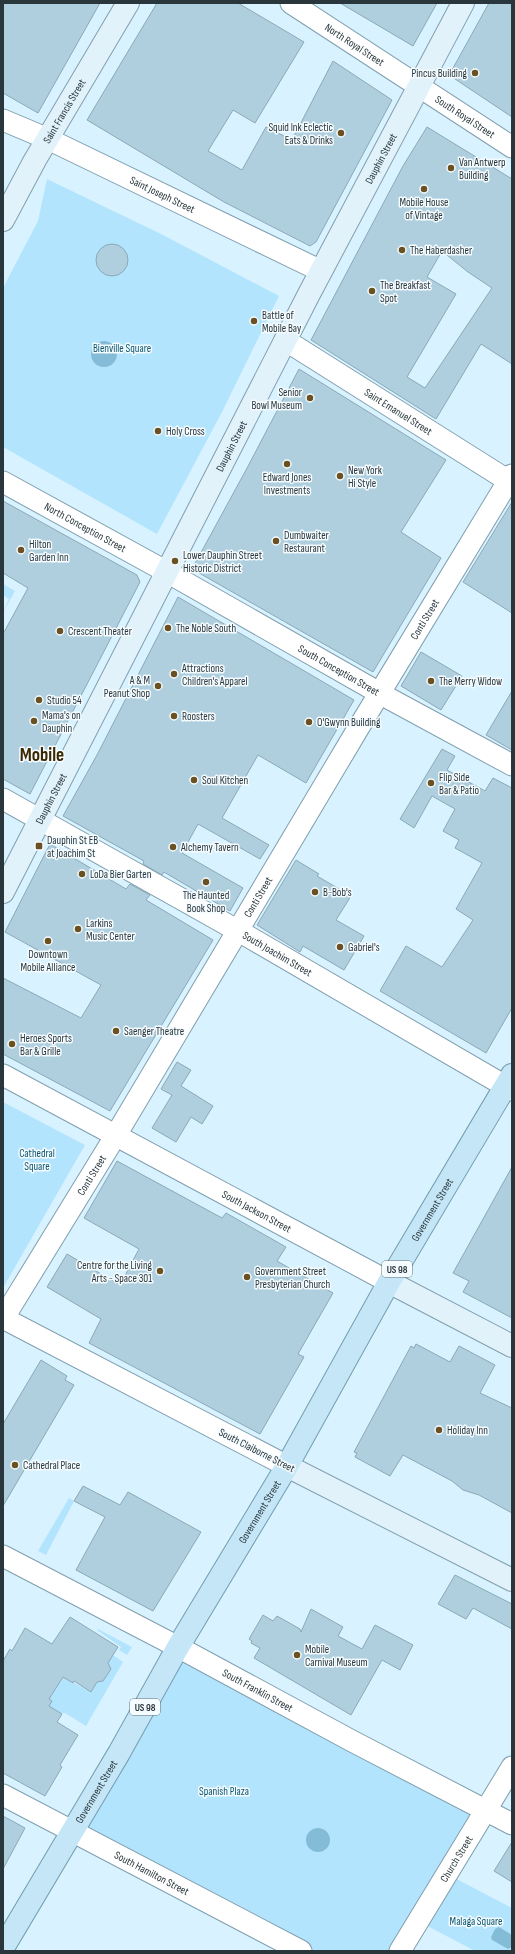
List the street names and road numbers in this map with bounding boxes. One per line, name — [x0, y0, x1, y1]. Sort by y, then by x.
street label: North Royal Street — [322, 21, 387, 69]
street label: Saint Francis Street — [40, 76, 89, 146]
street label: South Royal Street — [433, 93, 498, 141]
street label: Dauphin Street — [362, 131, 400, 186]
street label: Saint Joseph Street — [128, 174, 197, 216]
street label: Saint Emanuel Street — [362, 386, 435, 438]
street label: Dauphin Street — [213, 418, 250, 474]
street label: North Conception Street — [42, 500, 129, 556]
street label: Conti Street — [408, 596, 442, 642]
street label: South Conception Street — [296, 642, 382, 699]
street label: Dauphin Street — [33, 771, 70, 826]
street label: Conti Street — [241, 874, 276, 920]
street label: South Joachim Street — [240, 929, 315, 980]
street label: Conti Street — [75, 1152, 110, 1198]
street label: Government Street — [409, 1175, 456, 1244]
street label: South Jackson Street — [220, 1188, 294, 1236]
road number: US 98 — [382, 1261, 412, 1277]
street label: South Claiborne Street — [217, 1426, 298, 1476]
street label: Government Street — [236, 1478, 284, 1546]
street label: South Franklin Street — [220, 1666, 296, 1715]
road number: US 98 — [130, 1699, 160, 1715]
street label: Government Street — [73, 1757, 121, 1826]
street label: Church Street — [438, 1833, 476, 1885]
street label: South Hamilton Street — [112, 1849, 192, 1899]

